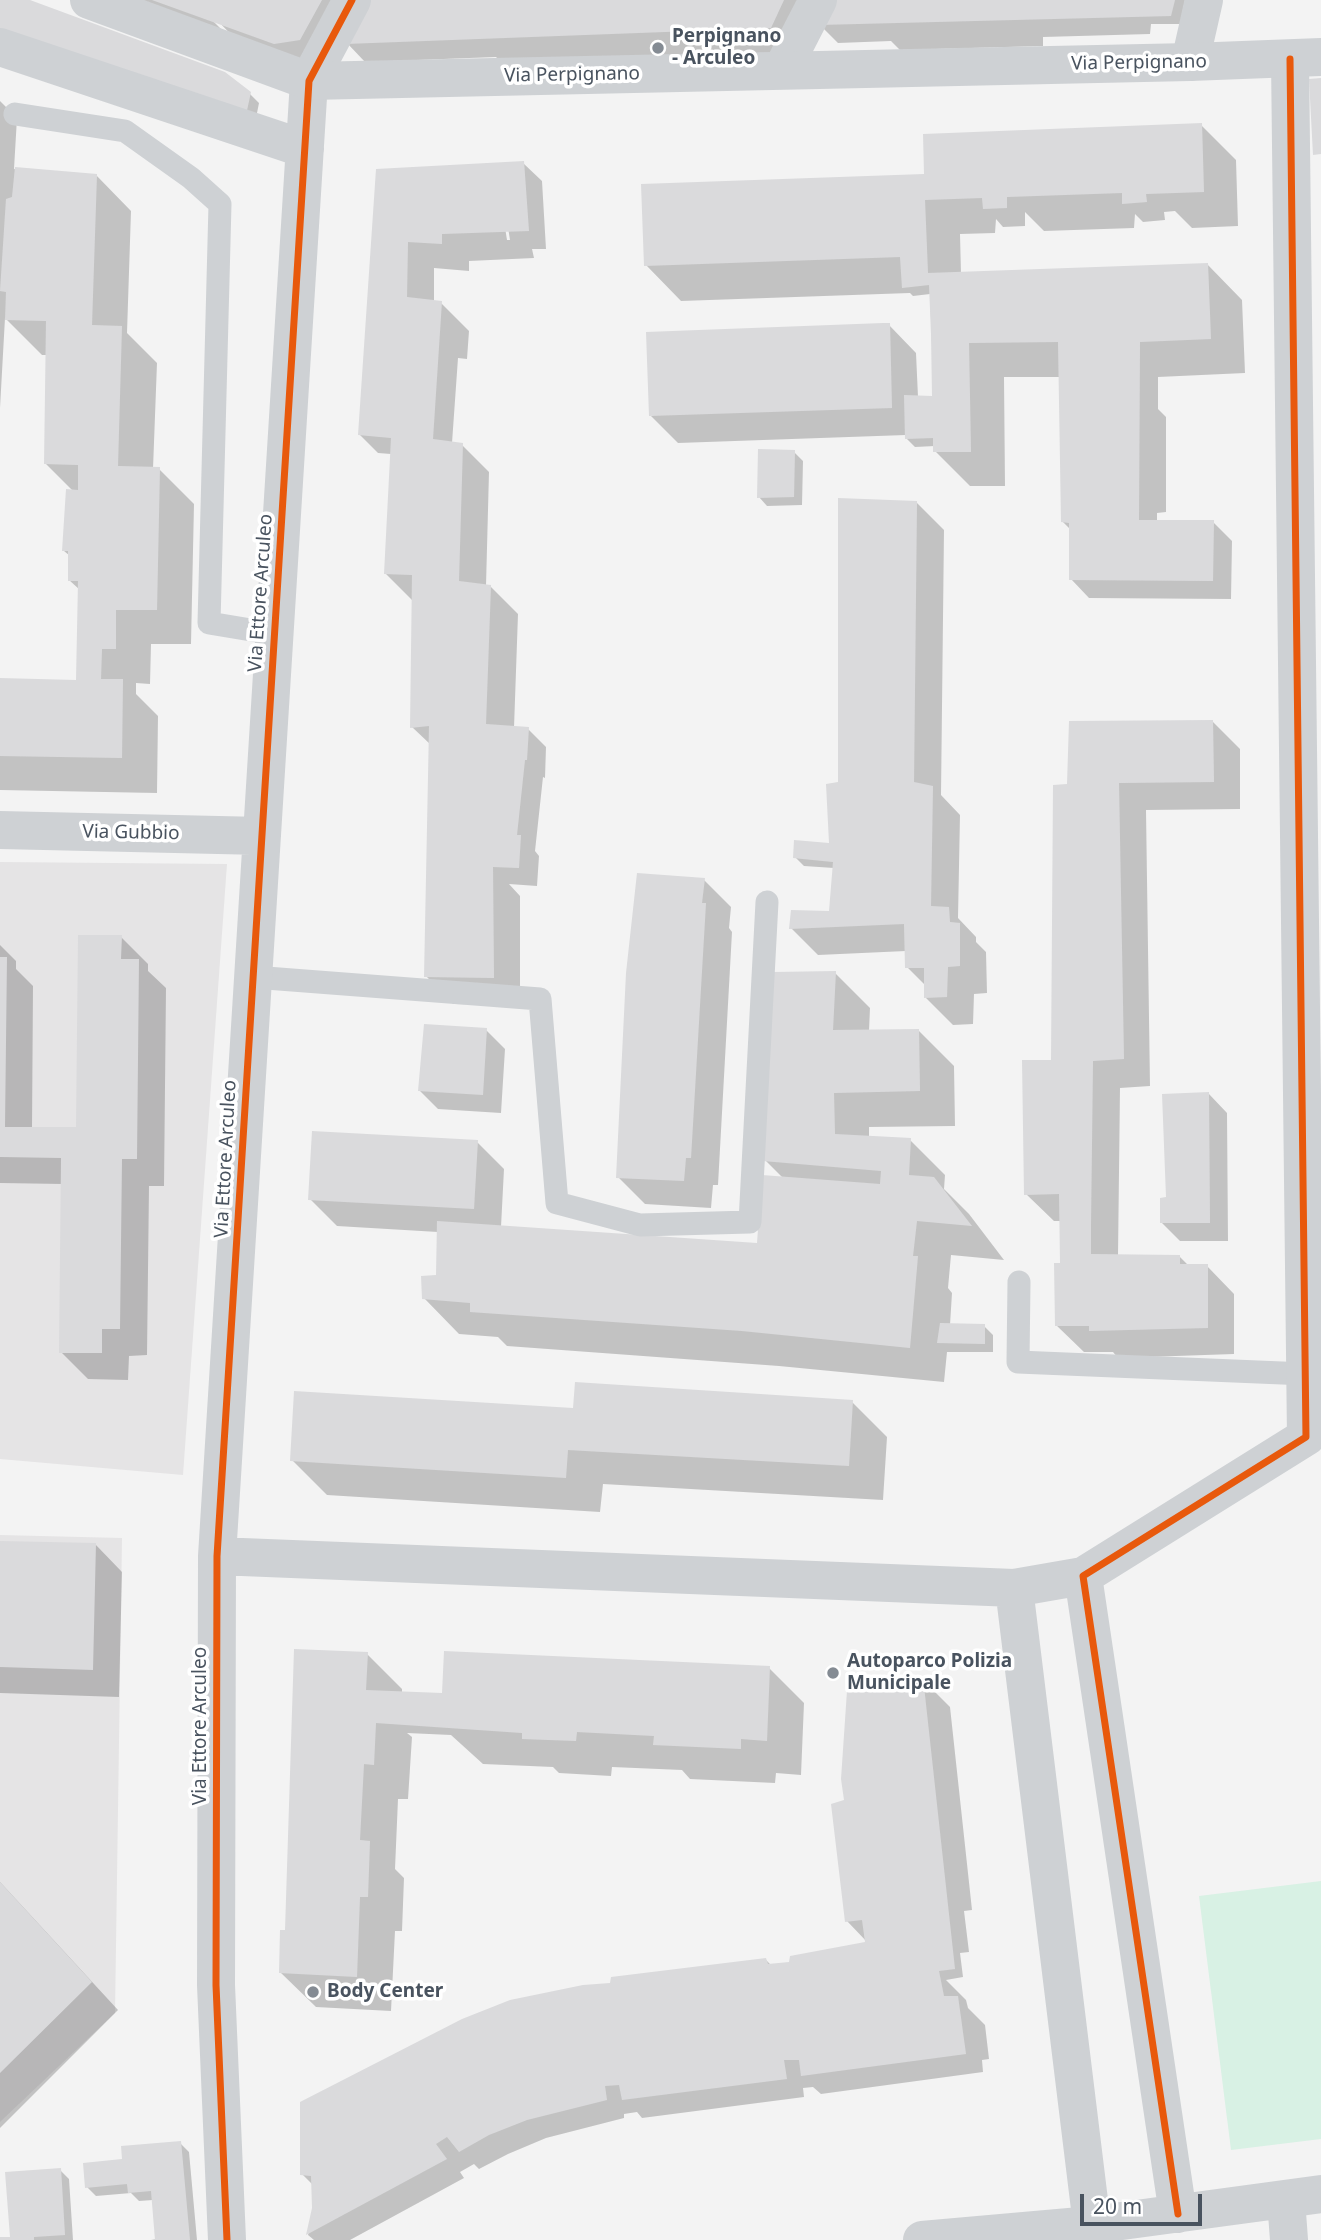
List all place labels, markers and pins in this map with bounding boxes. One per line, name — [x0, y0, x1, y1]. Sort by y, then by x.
place label: Perpignano - Arculeo — [672, 26, 781, 70]
marker: Perpignano - Arculeo — [650, 40, 666, 56]
place label: Autoparco Polizia Municipale — [847, 1651, 1012, 1695]
marker: Autoparco Polizia Municipale — [825, 1665, 841, 1681]
place label: Body Center — [327, 1981, 443, 2003]
marker: Body Center — [305, 1984, 321, 2000]

